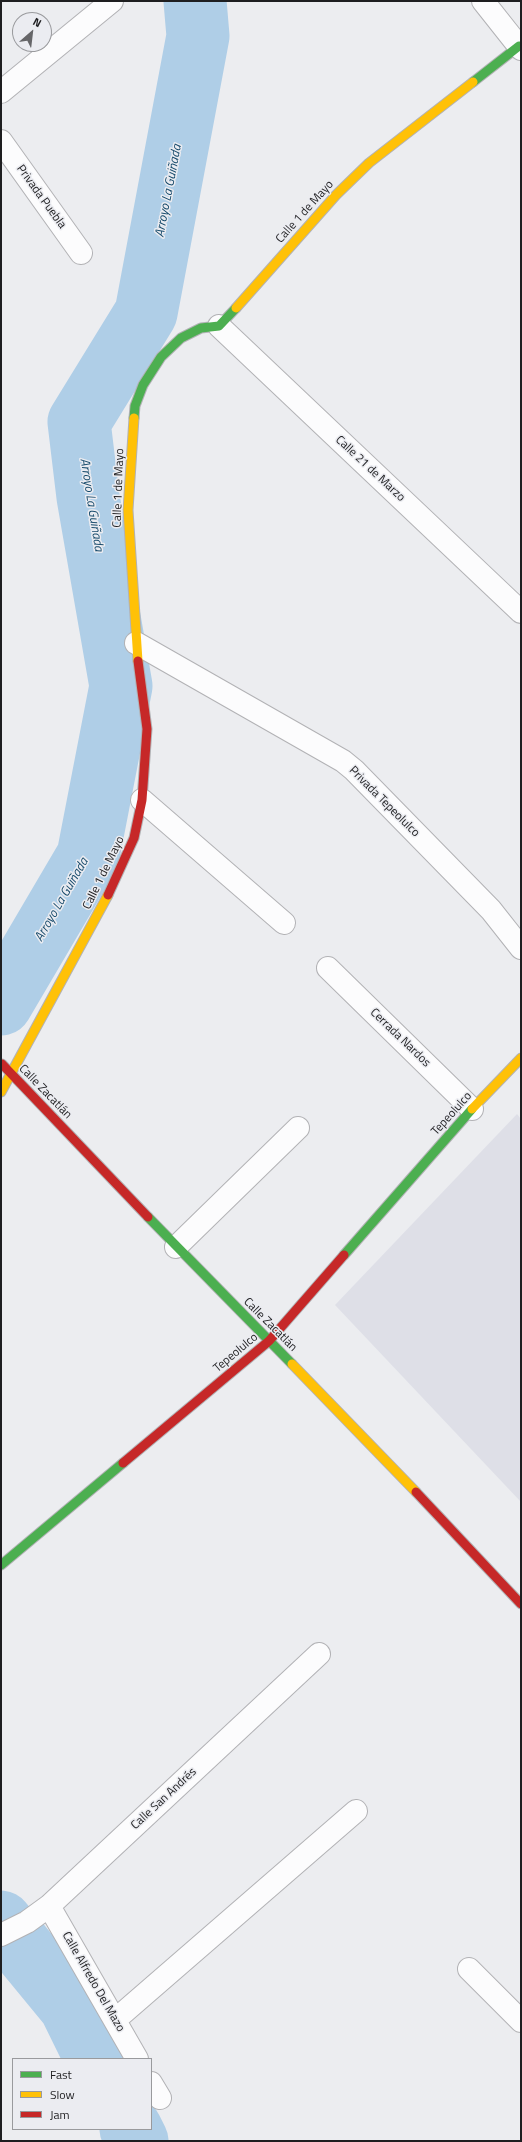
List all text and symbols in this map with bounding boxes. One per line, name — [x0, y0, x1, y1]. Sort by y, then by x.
north arrow — [12, 12, 52, 52]
text: N — [30, 13, 44, 31]
water label: Arroyo La Guiñada — [152, 143, 186, 239]
street label: Privada Puebla — [13, 162, 69, 232]
street label: Calle 1 de Mayo — [273, 178, 337, 246]
street label: Calle 21 de Marzo — [332, 433, 408, 505]
street label: Calle 1 de Mayo — [110, 448, 128, 528]
water label: Arroyo La Guiñada — [76, 457, 106, 553]
street label: Privada Tepeolulco — [346, 764, 422, 840]
street label: Calle 1 de Mayo — [80, 834, 128, 912]
water label: Arroyo La Guiñada — [32, 855, 92, 945]
street label: Cerrada Nardos — [367, 1006, 433, 1070]
street label: Calle Zacatlán — [16, 1062, 74, 1122]
street label: Tepeolulco — [429, 1089, 475, 1139]
street label: Calle Zacatlán — [240, 1295, 300, 1355]
street label: Tepeolulco — [211, 1330, 261, 1376]
street label: Calle San Andrés — [128, 1765, 200, 1833]
street label: Calle Alfredo Del Mazo — [58, 1929, 128, 2035]
legend — [12, 2058, 152, 2130]
text: Fast — [50, 2065, 72, 2084]
text: Slow — [50, 2085, 75, 2104]
text: Jam — [50, 2105, 70, 2124]

